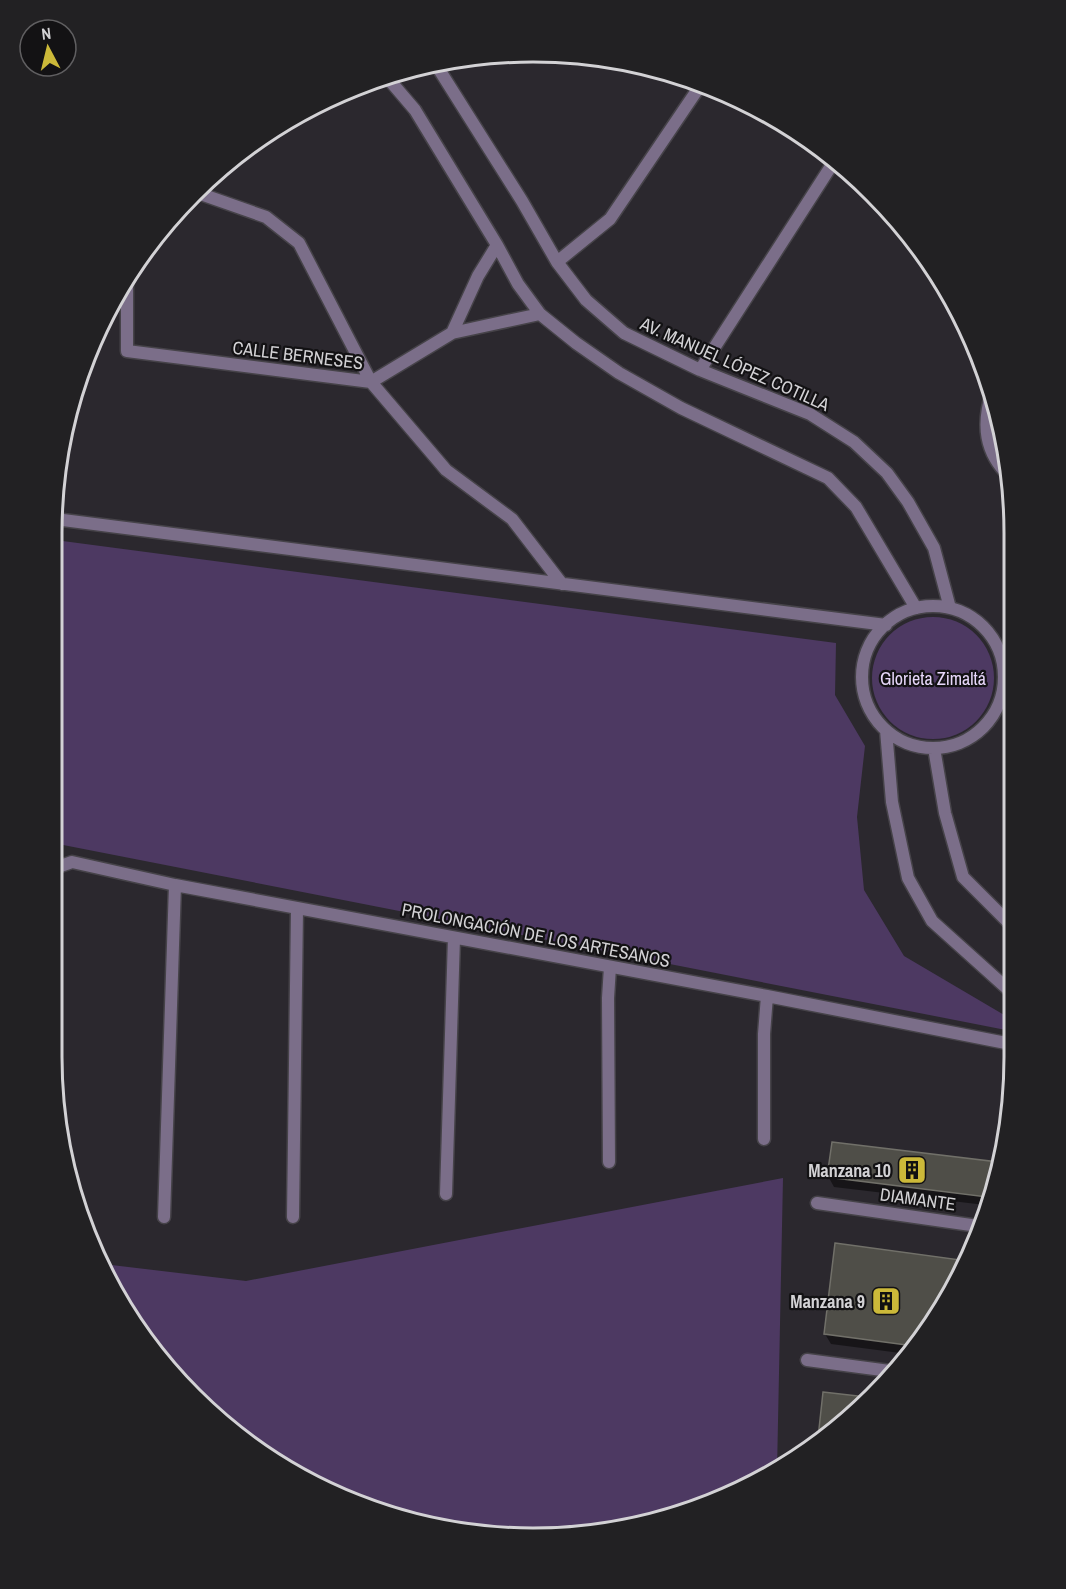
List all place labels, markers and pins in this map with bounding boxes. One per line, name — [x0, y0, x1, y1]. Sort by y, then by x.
building icon: Manzana 10 — [896, 1154, 928, 1186]
place label: Manzana 10 — [808, 1158, 891, 1183]
building icon: Manzana 9 — [870, 1285, 902, 1317]
place label: Manzana 9 — [790, 1289, 865, 1314]

